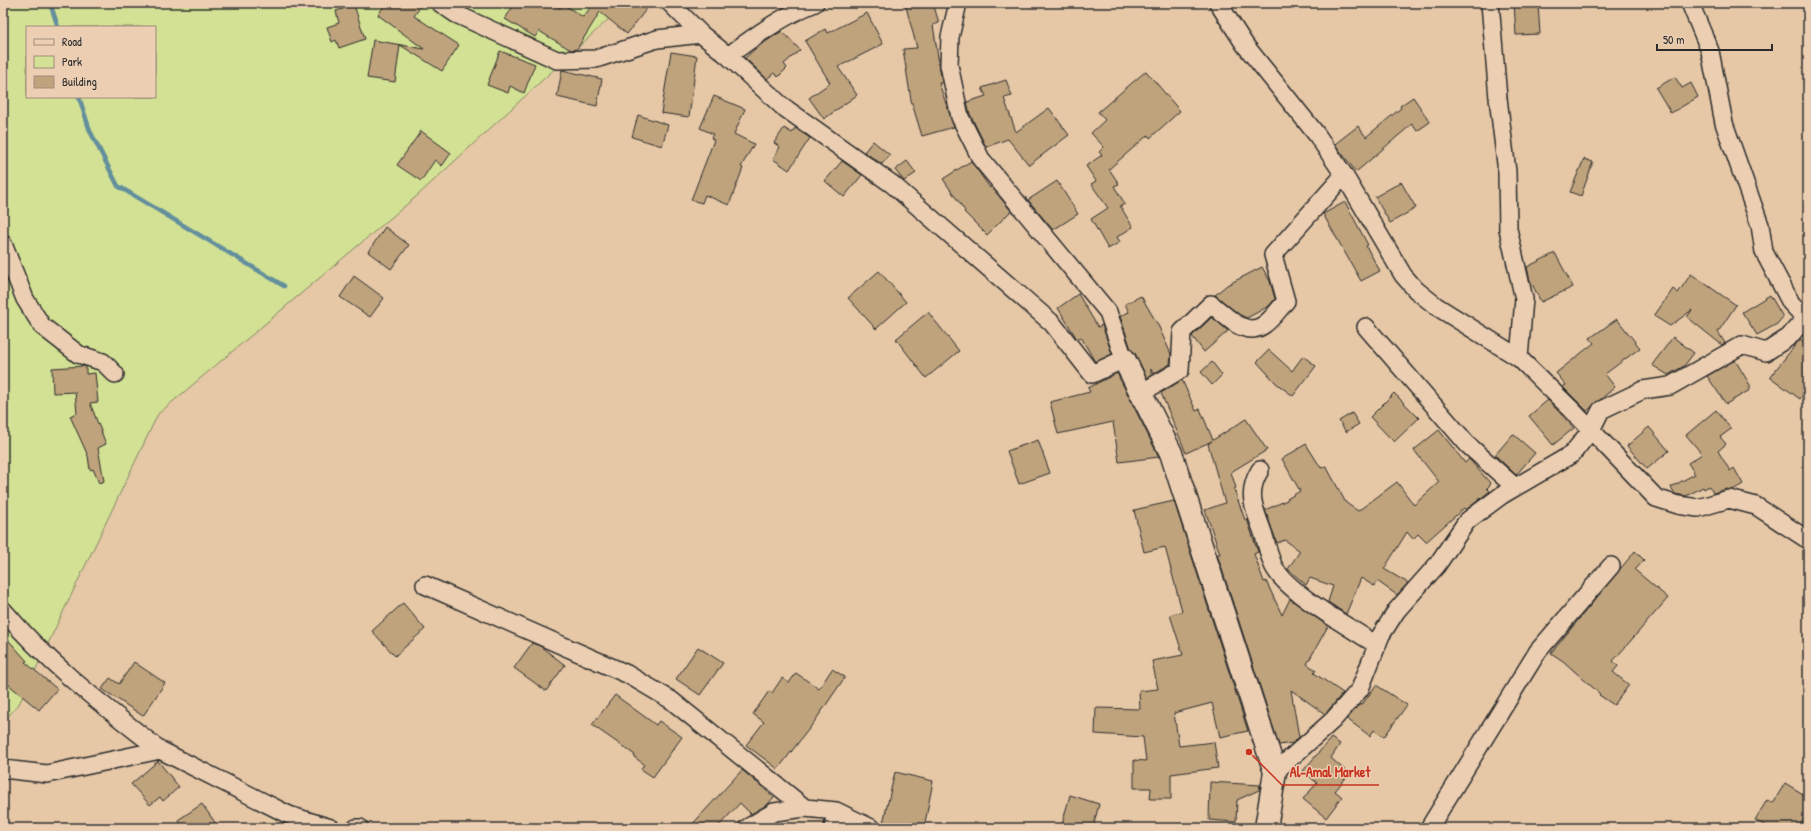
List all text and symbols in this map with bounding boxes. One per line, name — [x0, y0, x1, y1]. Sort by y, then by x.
legend — [26, 26, 156, 98]
scale bar — [1657, 26, 1772, 52]
text: 50 m — [1663, 31, 1684, 48]
text: Road — [62, 33, 82, 50]
text: Park — [62, 53, 82, 70]
text: Building — [62, 73, 97, 90]
callout: Al-Amal Market — [1282, 759, 1379, 785]
text: Al-Amal Market — [1290, 762, 1371, 781]

